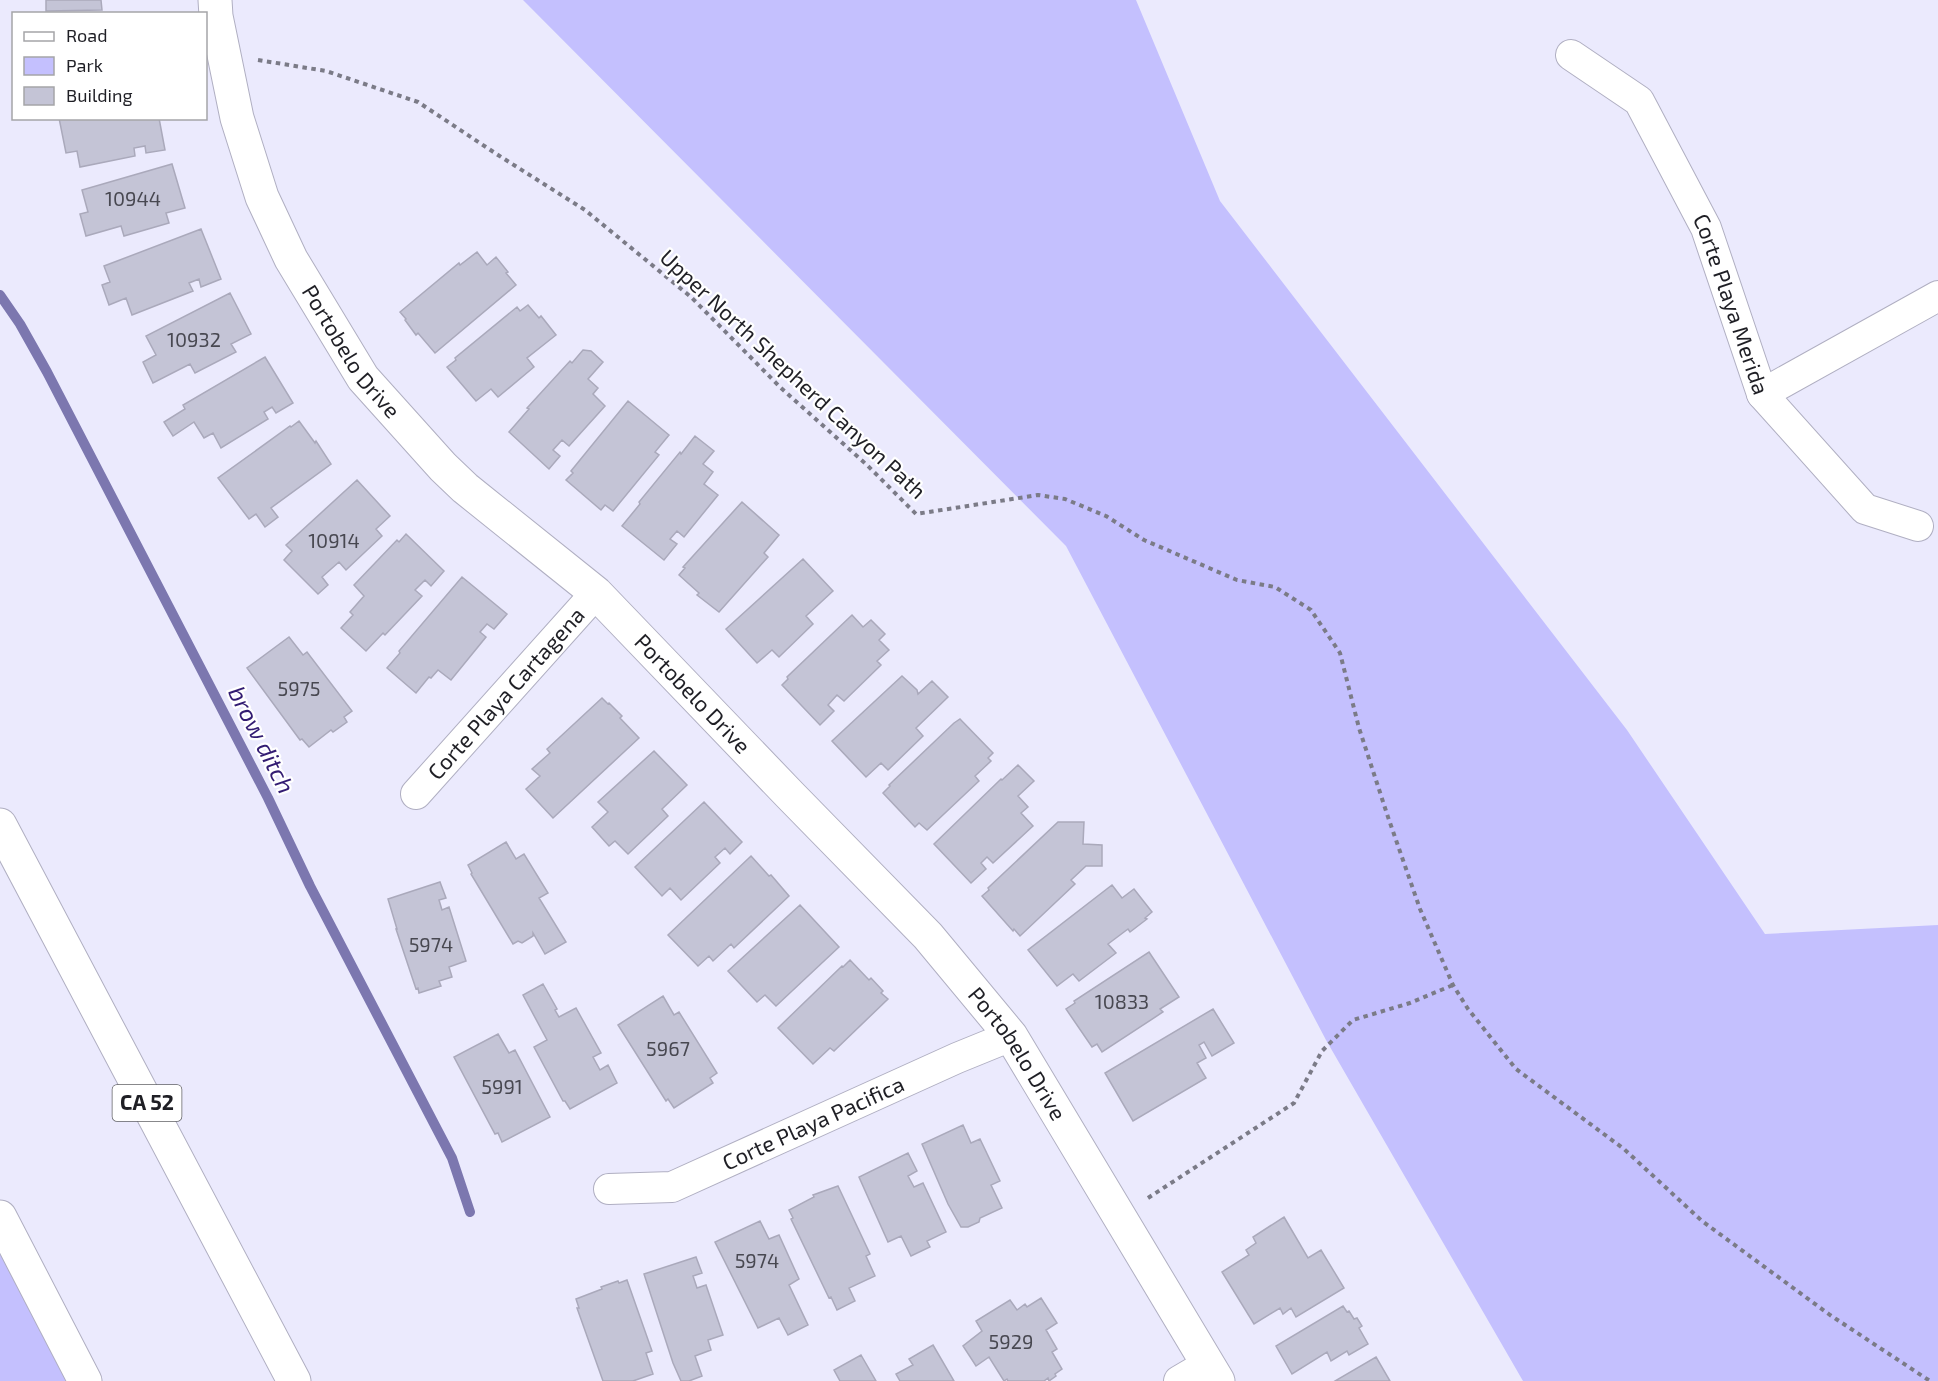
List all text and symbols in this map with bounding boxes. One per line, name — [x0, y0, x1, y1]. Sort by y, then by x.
legend — [12, 12, 207, 120]
text: Road — [66, 24, 107, 46]
text: Park — [66, 54, 103, 76]
text: Building — [66, 84, 133, 106]
house number: 10944 — [105, 186, 161, 210]
street label: Corte Playa Merida — [1689, 209, 1775, 398]
street label: Upper North Shepherd Canyon Path — [655, 243, 932, 503]
street label: Portobelo Drive — [298, 280, 406, 423]
house number: 10932 — [167, 327, 221, 351]
house number: 10914 — [308, 528, 360, 552]
street label: Corte Playa Cartagena — [422, 601, 589, 784]
street label: Portobelo Drive — [630, 628, 757, 758]
house number: 5975 — [277, 676, 321, 700]
water label: brow ditch — [223, 681, 302, 798]
house number: 5974 — [409, 932, 453, 956]
street label: Portobelo Drive — [964, 981, 1072, 1124]
house number: 10833 — [1095, 989, 1149, 1013]
house number: 5967 — [646, 1036, 690, 1060]
street label: Corte Playa Pacifica — [718, 1070, 908, 1175]
house number: 5991 — [481, 1074, 523, 1098]
road number: CA 52 — [112, 1085, 182, 1121]
house number: 5974 — [735, 1248, 779, 1272]
house number: 5929 — [989, 1329, 1033, 1353]

